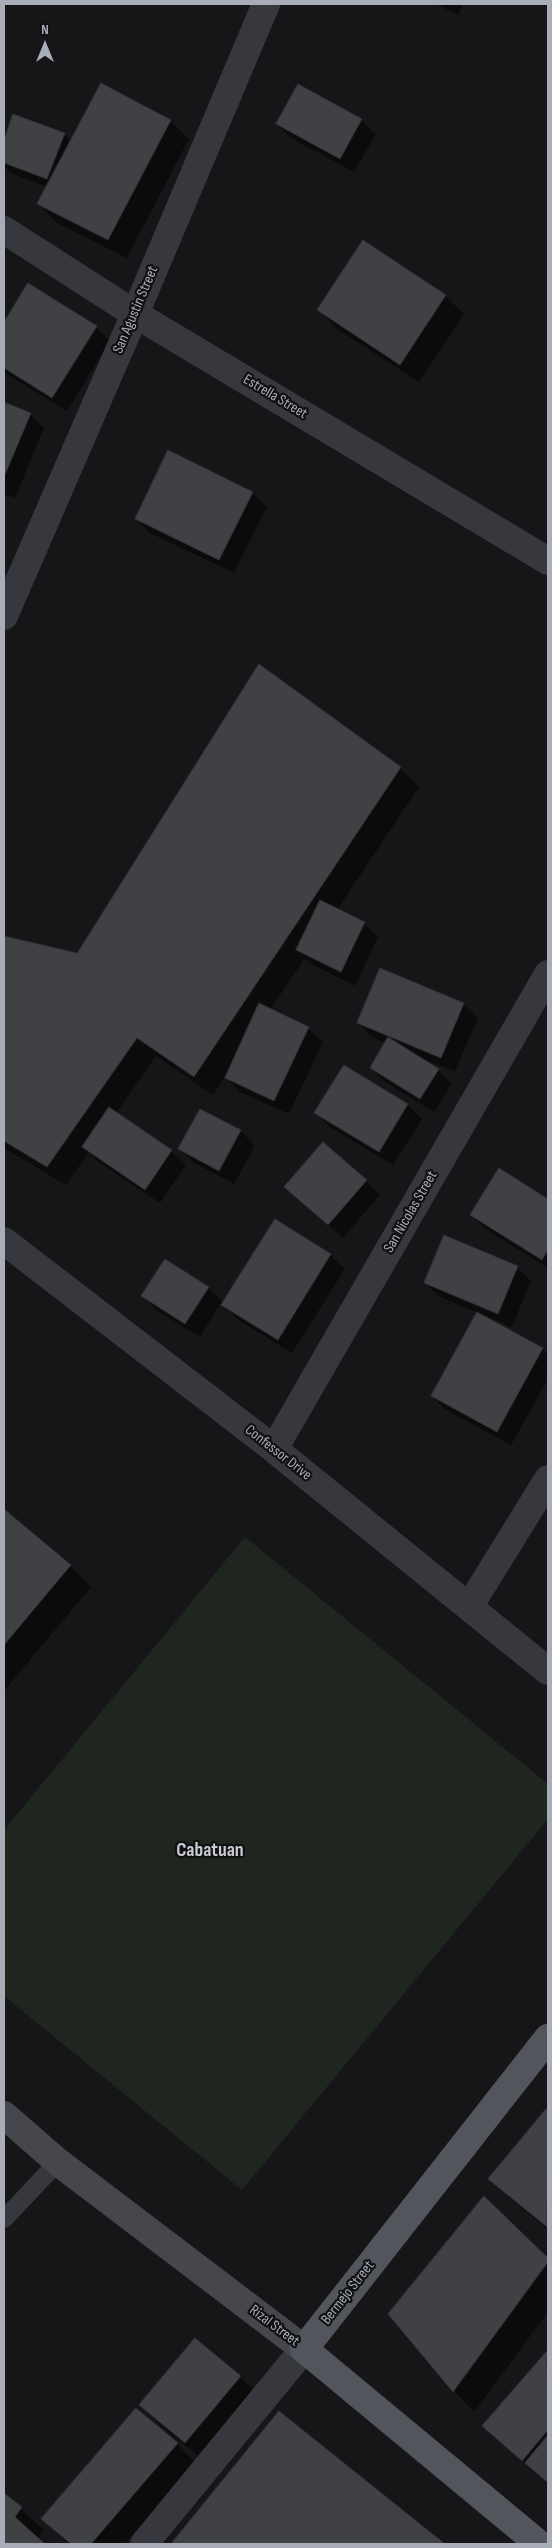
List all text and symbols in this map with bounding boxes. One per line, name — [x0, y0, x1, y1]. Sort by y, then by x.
north arrow — [20, 20, 70, 70]
text: N — [41, 21, 49, 38]
street label: San Agustin Street — [110, 264, 162, 356]
street label: Estrella Street — [240, 371, 310, 423]
street label: San Nicolas Street — [380, 1168, 442, 1256]
street label: Confessor Drive — [241, 1421, 315, 1485]
district label: Cabatuan — [176, 1839, 244, 1863]
street label: Bermejo Street — [318, 2258, 378, 2328]
street label: Rizal Street — [246, 2301, 302, 2351]

